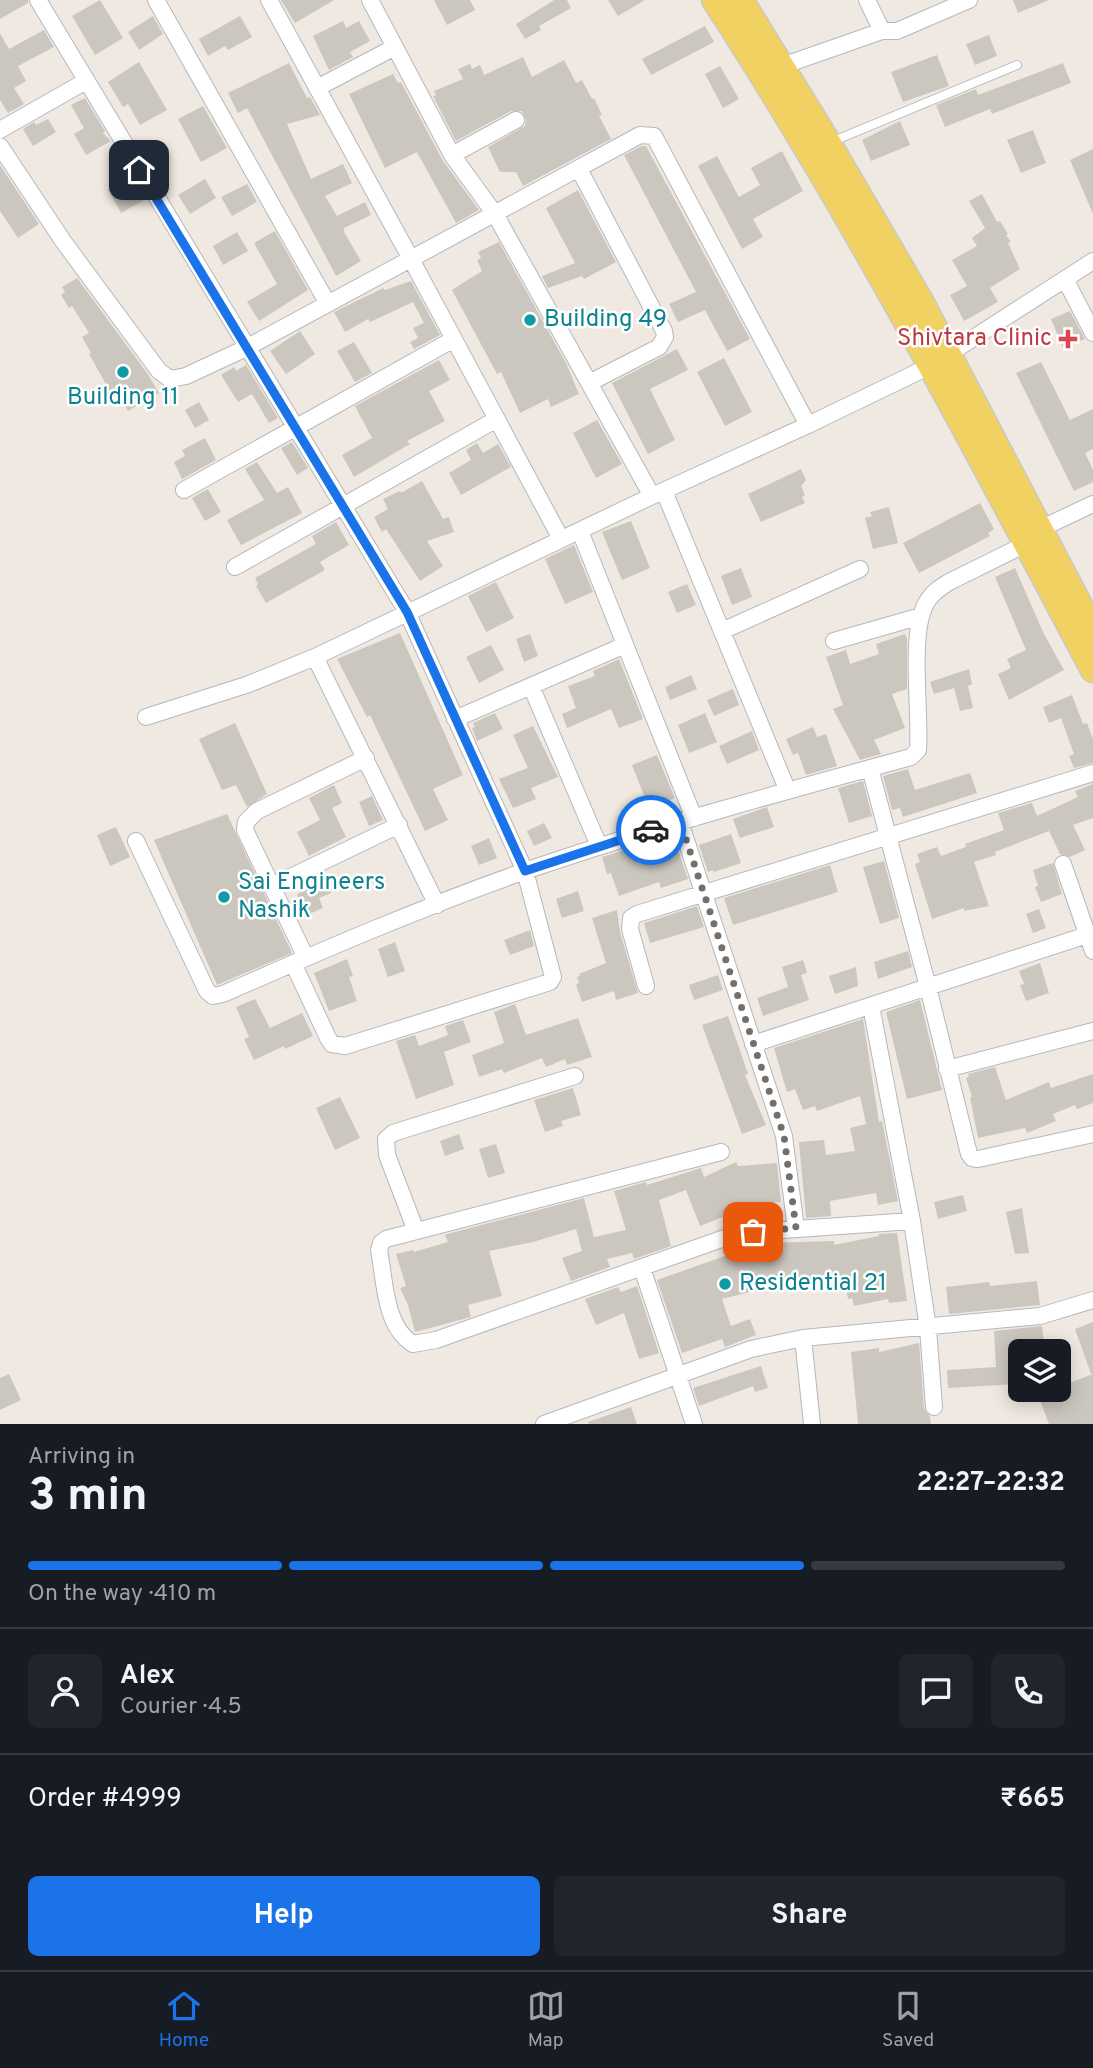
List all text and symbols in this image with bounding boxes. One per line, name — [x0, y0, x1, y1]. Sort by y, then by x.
pin — [109, 140, 169, 200]
icon: home — [120, 151, 158, 189]
place label: Building 49 — [544, 305, 667, 335]
marker: Building 49 — [522, 312, 538, 328]
place label: Shivtara Clinic — [897, 324, 1052, 354]
marker: Shivtara Clinic — [1058, 329, 1078, 349]
marker: Building 11 — [115, 364, 131, 380]
place label: Building 11 — [67, 383, 179, 413]
courier — [616, 795, 686, 865]
icon: car — [632, 811, 670, 849]
place label: Sai Engineers Nashik — [238, 868, 385, 926]
marker: Sai Engineers Nashik — [216, 889, 232, 905]
pin — [723, 1202, 783, 1262]
icon: bag — [734, 1213, 772, 1251]
place label: Residential 21 — [739, 1269, 887, 1299]
marker: Residential 21 — [717, 1276, 733, 1292]
map controls — [1008, 1339, 1071, 1402]
button: layers — [1008, 1339, 1071, 1402]
text: Arriving in — [28, 1443, 135, 1472]
text: 22:27–22:32 — [917, 1467, 1065, 1500]
text: 3 min — [28, 1468, 148, 1527]
text: On the way · 410 m — [28, 1580, 216, 1609]
button: person — [28, 1654, 102, 1728]
button: chat — [899, 1654, 973, 1728]
button: phone — [991, 1654, 1065, 1728]
text: Alex — [120, 1660, 175, 1693]
text: Courier · 4.5 — [120, 1693, 242, 1722]
text: Order #4999 — [28, 1783, 182, 1816]
text: ₹665 — [1000, 1783, 1065, 1816]
button: Help — [28, 1876, 540, 1956]
button: Share — [554, 1876, 1065, 1956]
tab: Home — [159, 1987, 209, 2053]
tab: Map — [527, 1987, 565, 2053]
tab: Saved — [882, 1987, 934, 2053]

